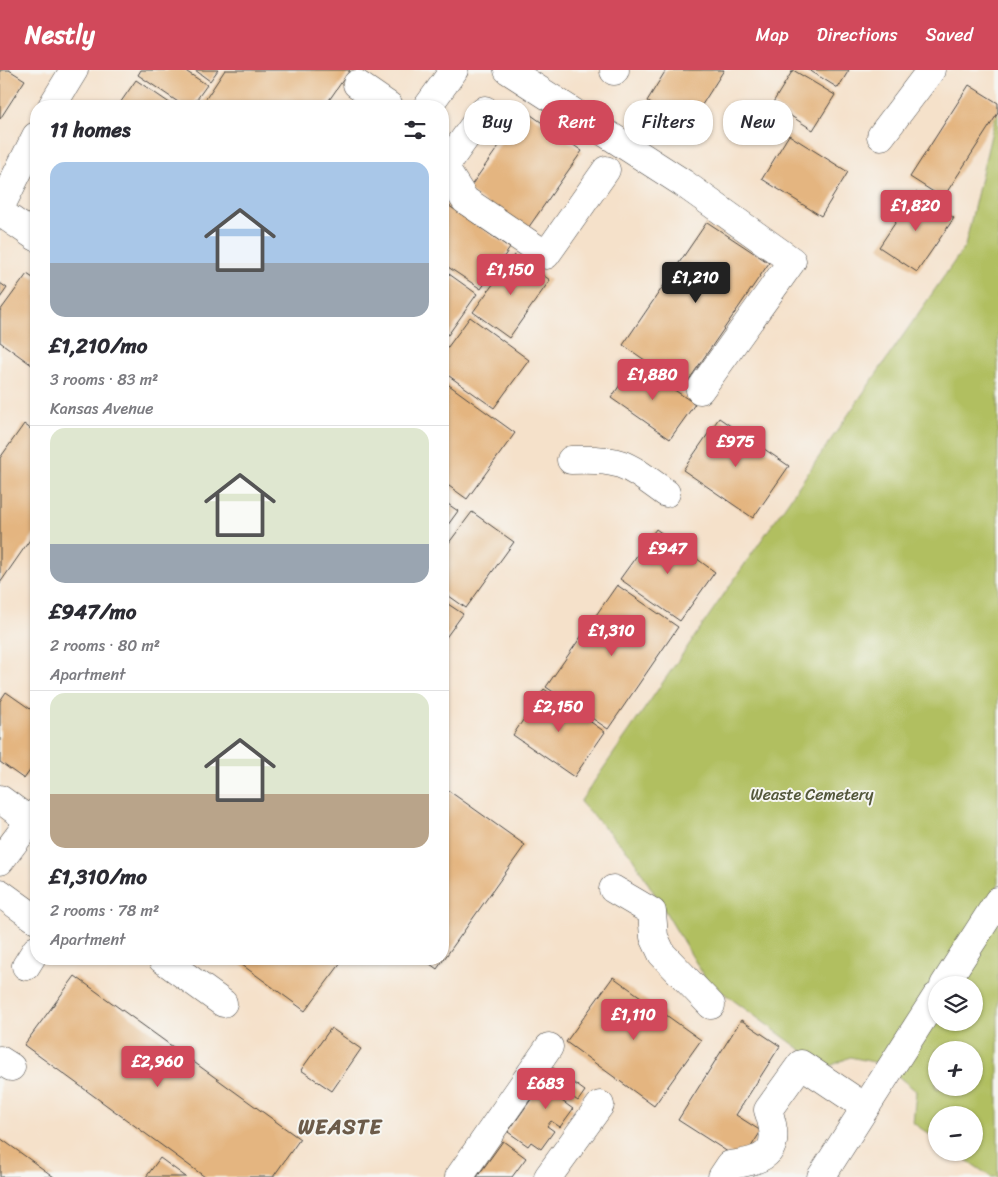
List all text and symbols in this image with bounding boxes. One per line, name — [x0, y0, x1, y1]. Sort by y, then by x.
text: Nestly — [25, 14, 95, 56]
text: Map — [756, 19, 789, 51]
text: Directions — [817, 19, 898, 51]
text: Saved — [926, 19, 973, 51]
chip: Buy — [464, 100, 530, 145]
chip: Rent — [540, 100, 614, 145]
chip: Filters — [624, 100, 713, 145]
chip: New — [723, 100, 793, 145]
text: 11 homes — [50, 111, 131, 149]
icon: filters — [401, 116, 429, 144]
pin: £1,820 — [875, 190, 957, 232]
text: £1,820 — [892, 191, 940, 220]
icon: home — [195, 195, 285, 285]
pin: £1,150 — [470, 254, 552, 296]
text: £1,150 — [488, 255, 534, 284]
pin: £1,210 — [655, 262, 737, 304]
text: £1,210 — [673, 263, 719, 292]
text: £1,210/mo — [50, 327, 147, 365]
pin: £1,880 — [612, 358, 694, 401]
text: £1,880 — [628, 360, 678, 389]
text: 3 rooms · 83 m² — [50, 365, 158, 394]
text: Kansas Avenue — [50, 394, 154, 423]
pin: £975 — [706, 426, 766, 468]
text: £975 — [717, 427, 755, 456]
icon: home — [195, 460, 285, 550]
pin: £947 — [638, 532, 698, 575]
text: £947 — [649, 534, 687, 563]
text: £947/mo — [50, 593, 136, 631]
pin: £1,310 — [571, 614, 653, 657]
text: £1,310 — [589, 616, 635, 645]
text: 2 rooms · 80 m² — [50, 631, 160, 660]
text: Apartment — [50, 660, 126, 689]
pin: £2,150 — [518, 690, 600, 733]
text: £2,150 — [535, 692, 583, 721]
icon: home — [195, 725, 285, 815]
park label: Weaste Cemetery — [751, 780, 874, 809]
text: £1,310/mo — [50, 858, 147, 896]
text: 2 rooms · 78 m² — [50, 896, 159, 925]
text: Apartment — [50, 925, 126, 954]
map controls — [928, 976, 983, 1161]
button: layers — [928, 976, 983, 1031]
pin: £1,110 — [593, 998, 675, 1041]
text: £1,110 — [612, 1000, 656, 1029]
button: + — [928, 1041, 983, 1096]
pin: £2,960 — [117, 1046, 199, 1088]
text: £2,960 — [132, 1047, 184, 1076]
pin: £683 — [516, 1068, 576, 1110]
text: £683 — [528, 1069, 564, 1098]
button: − — [928, 1106, 983, 1161]
district label: WEASTE — [298, 1108, 383, 1146]

